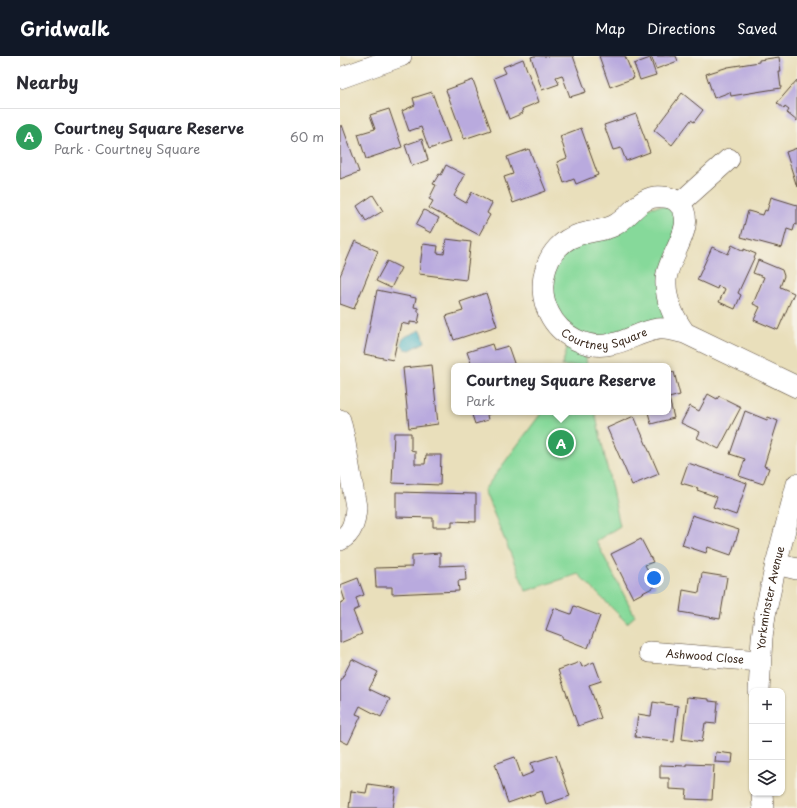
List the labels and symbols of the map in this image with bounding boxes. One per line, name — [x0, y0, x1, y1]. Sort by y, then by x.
street label: Courtney Square — [558, 323, 649, 353]
pin: A — [548, 428, 574, 458]
street label: Yorkminster Avenue — [752, 544, 788, 650]
your location — [644, 568, 664, 588]
street label: Ashwood Close — [665, 644, 745, 668]

